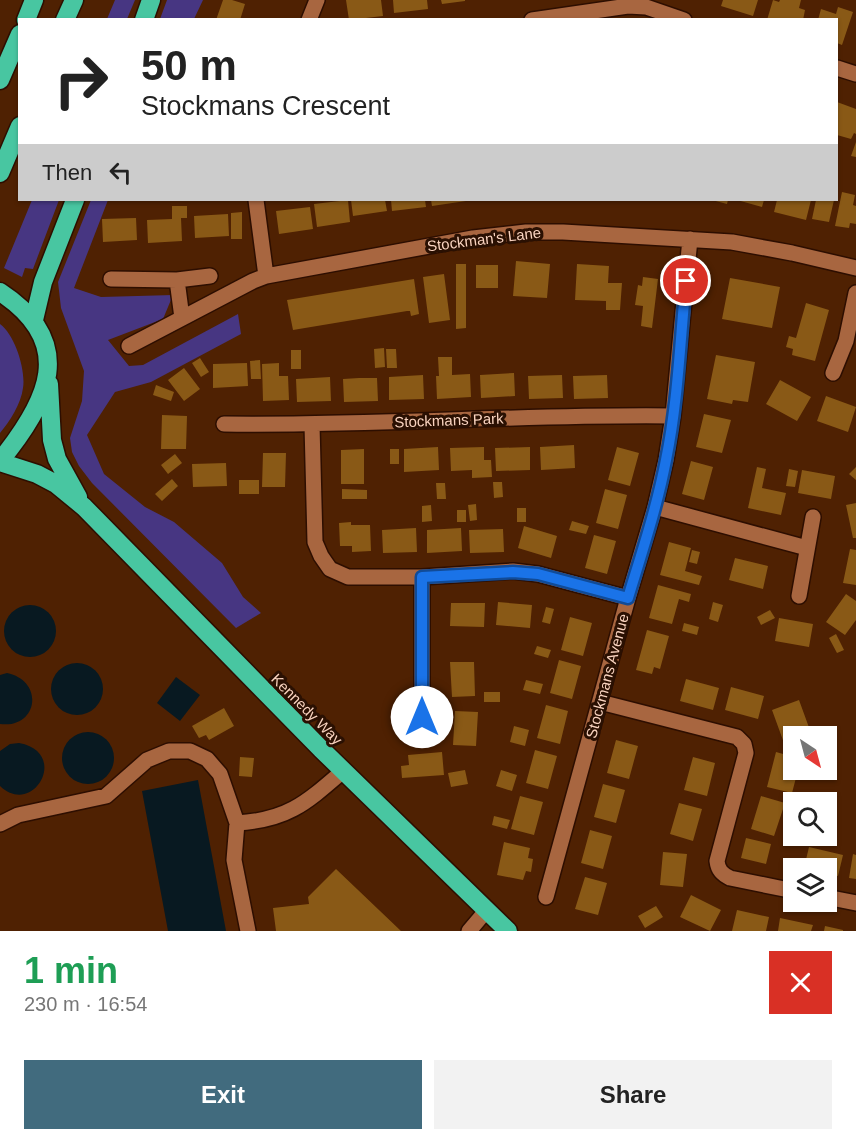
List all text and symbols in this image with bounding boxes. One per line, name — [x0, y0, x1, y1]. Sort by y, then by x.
icon: right — [42, 42, 120, 120]
text: 50 m — [141, 42, 237, 89]
text: Stockmans Crescent — [141, 91, 390, 121]
icon: left — [104, 156, 137, 189]
text: Then — [42, 160, 92, 185]
street label: Stockman's Lane — [426, 224, 542, 254]
pin — [660, 255, 711, 306]
icon: arrive — [669, 264, 702, 297]
street label: Stockmans Park — [394, 410, 504, 430]
street label: Stockmans Avenue — [582, 612, 632, 740]
street label: Kennedy Way — [268, 670, 346, 748]
position arrow — [390, 685, 454, 749]
north arrow — [783, 726, 837, 780]
map controls — [783, 726, 837, 912]
button: search — [783, 792, 837, 846]
button: layers — [783, 858, 837, 912]
text: 1 min — [24, 950, 118, 991]
button: close — [769, 951, 832, 1014]
text: 230 m · 16:54 — [24, 993, 147, 1015]
button: Exit — [24, 1060, 422, 1129]
button: Share — [434, 1060, 832, 1129]

